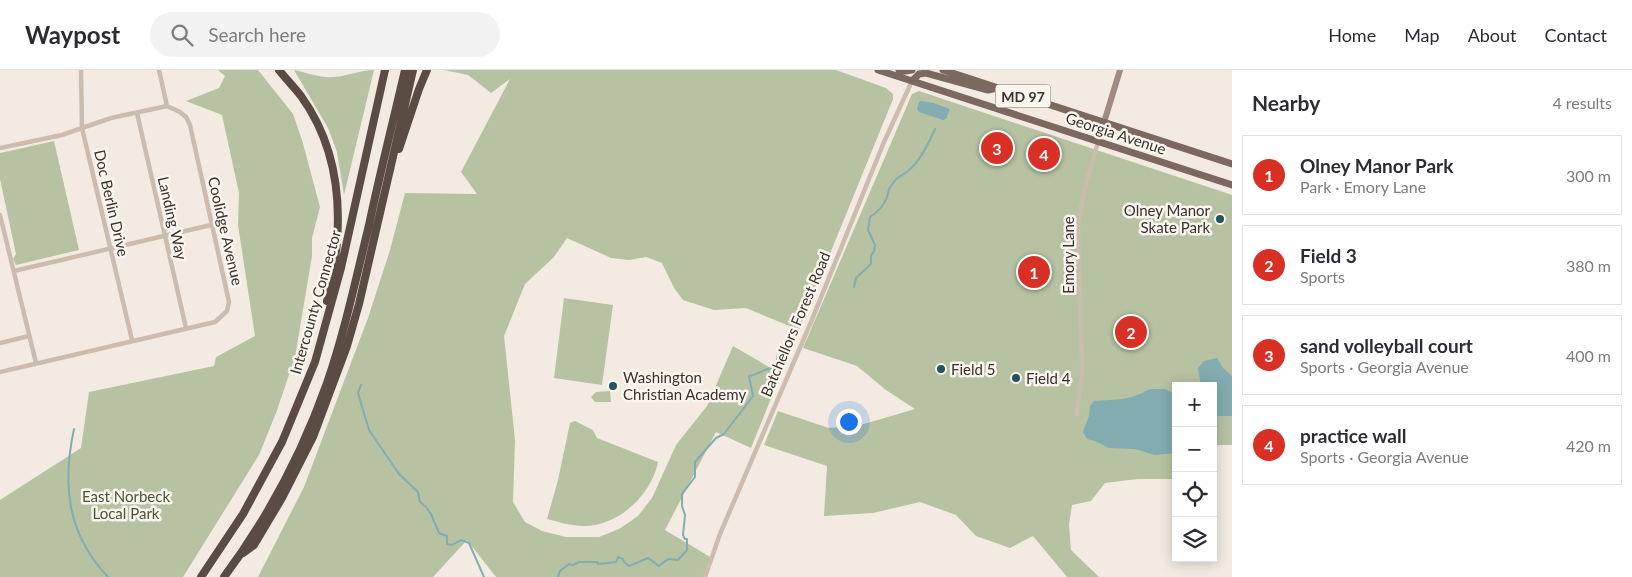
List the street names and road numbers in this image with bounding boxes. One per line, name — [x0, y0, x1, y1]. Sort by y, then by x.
road number: MD 97 — [996, 85, 1050, 108]
street label: Georgia Avenue — [1064, 108, 1169, 158]
street label: Doc Berlin Drive — [91, 148, 133, 258]
street label: Landing Way — [155, 175, 191, 262]
street label: Coolidge Avenue — [205, 175, 247, 287]
street label: Emory Lane — [1059, 216, 1077, 294]
street label: Intercounty Connector — [286, 227, 344, 376]
street label: Batchellors Forest Road — [756, 249, 834, 399]

